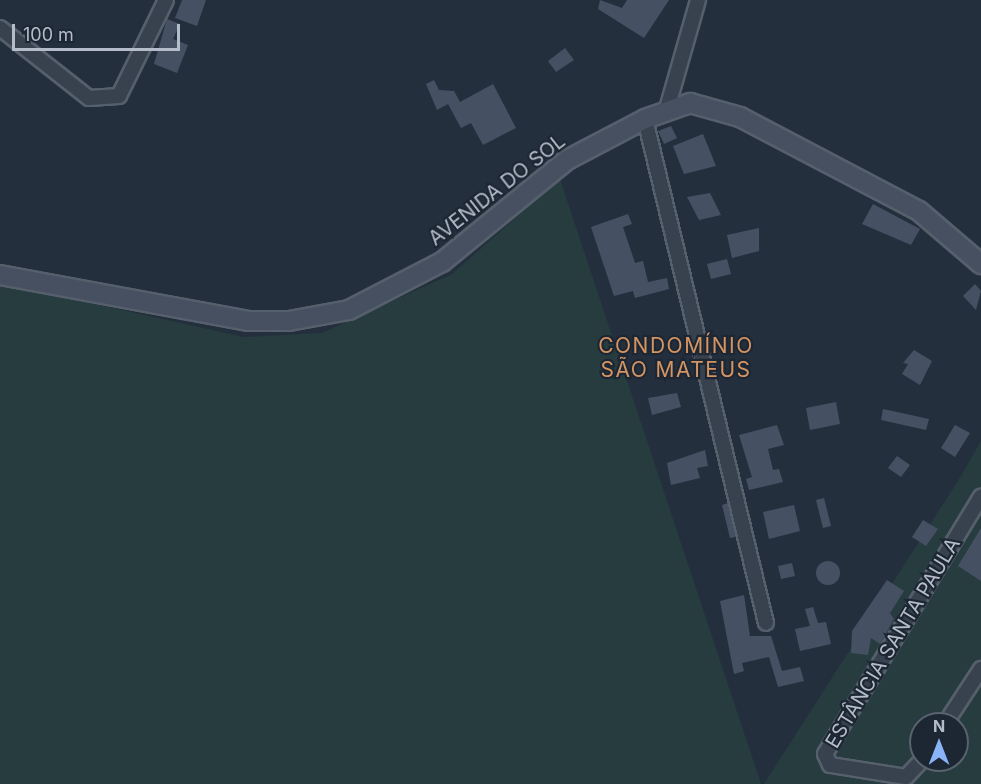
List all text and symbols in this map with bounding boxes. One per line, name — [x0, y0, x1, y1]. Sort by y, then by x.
scale bar — [15, 12, 183, 50]
text: 100 m — [23, 24, 74, 45]
street label: AVENIDA DO SOL — [424, 129, 570, 251]
district label: CONDOMÍNIO SÃO MATEUS — [598, 333, 754, 383]
street label: ESTÂNCIA SANTA PAULA — [821, 533, 965, 753]
north arrow — [909, 712, 969, 772]

